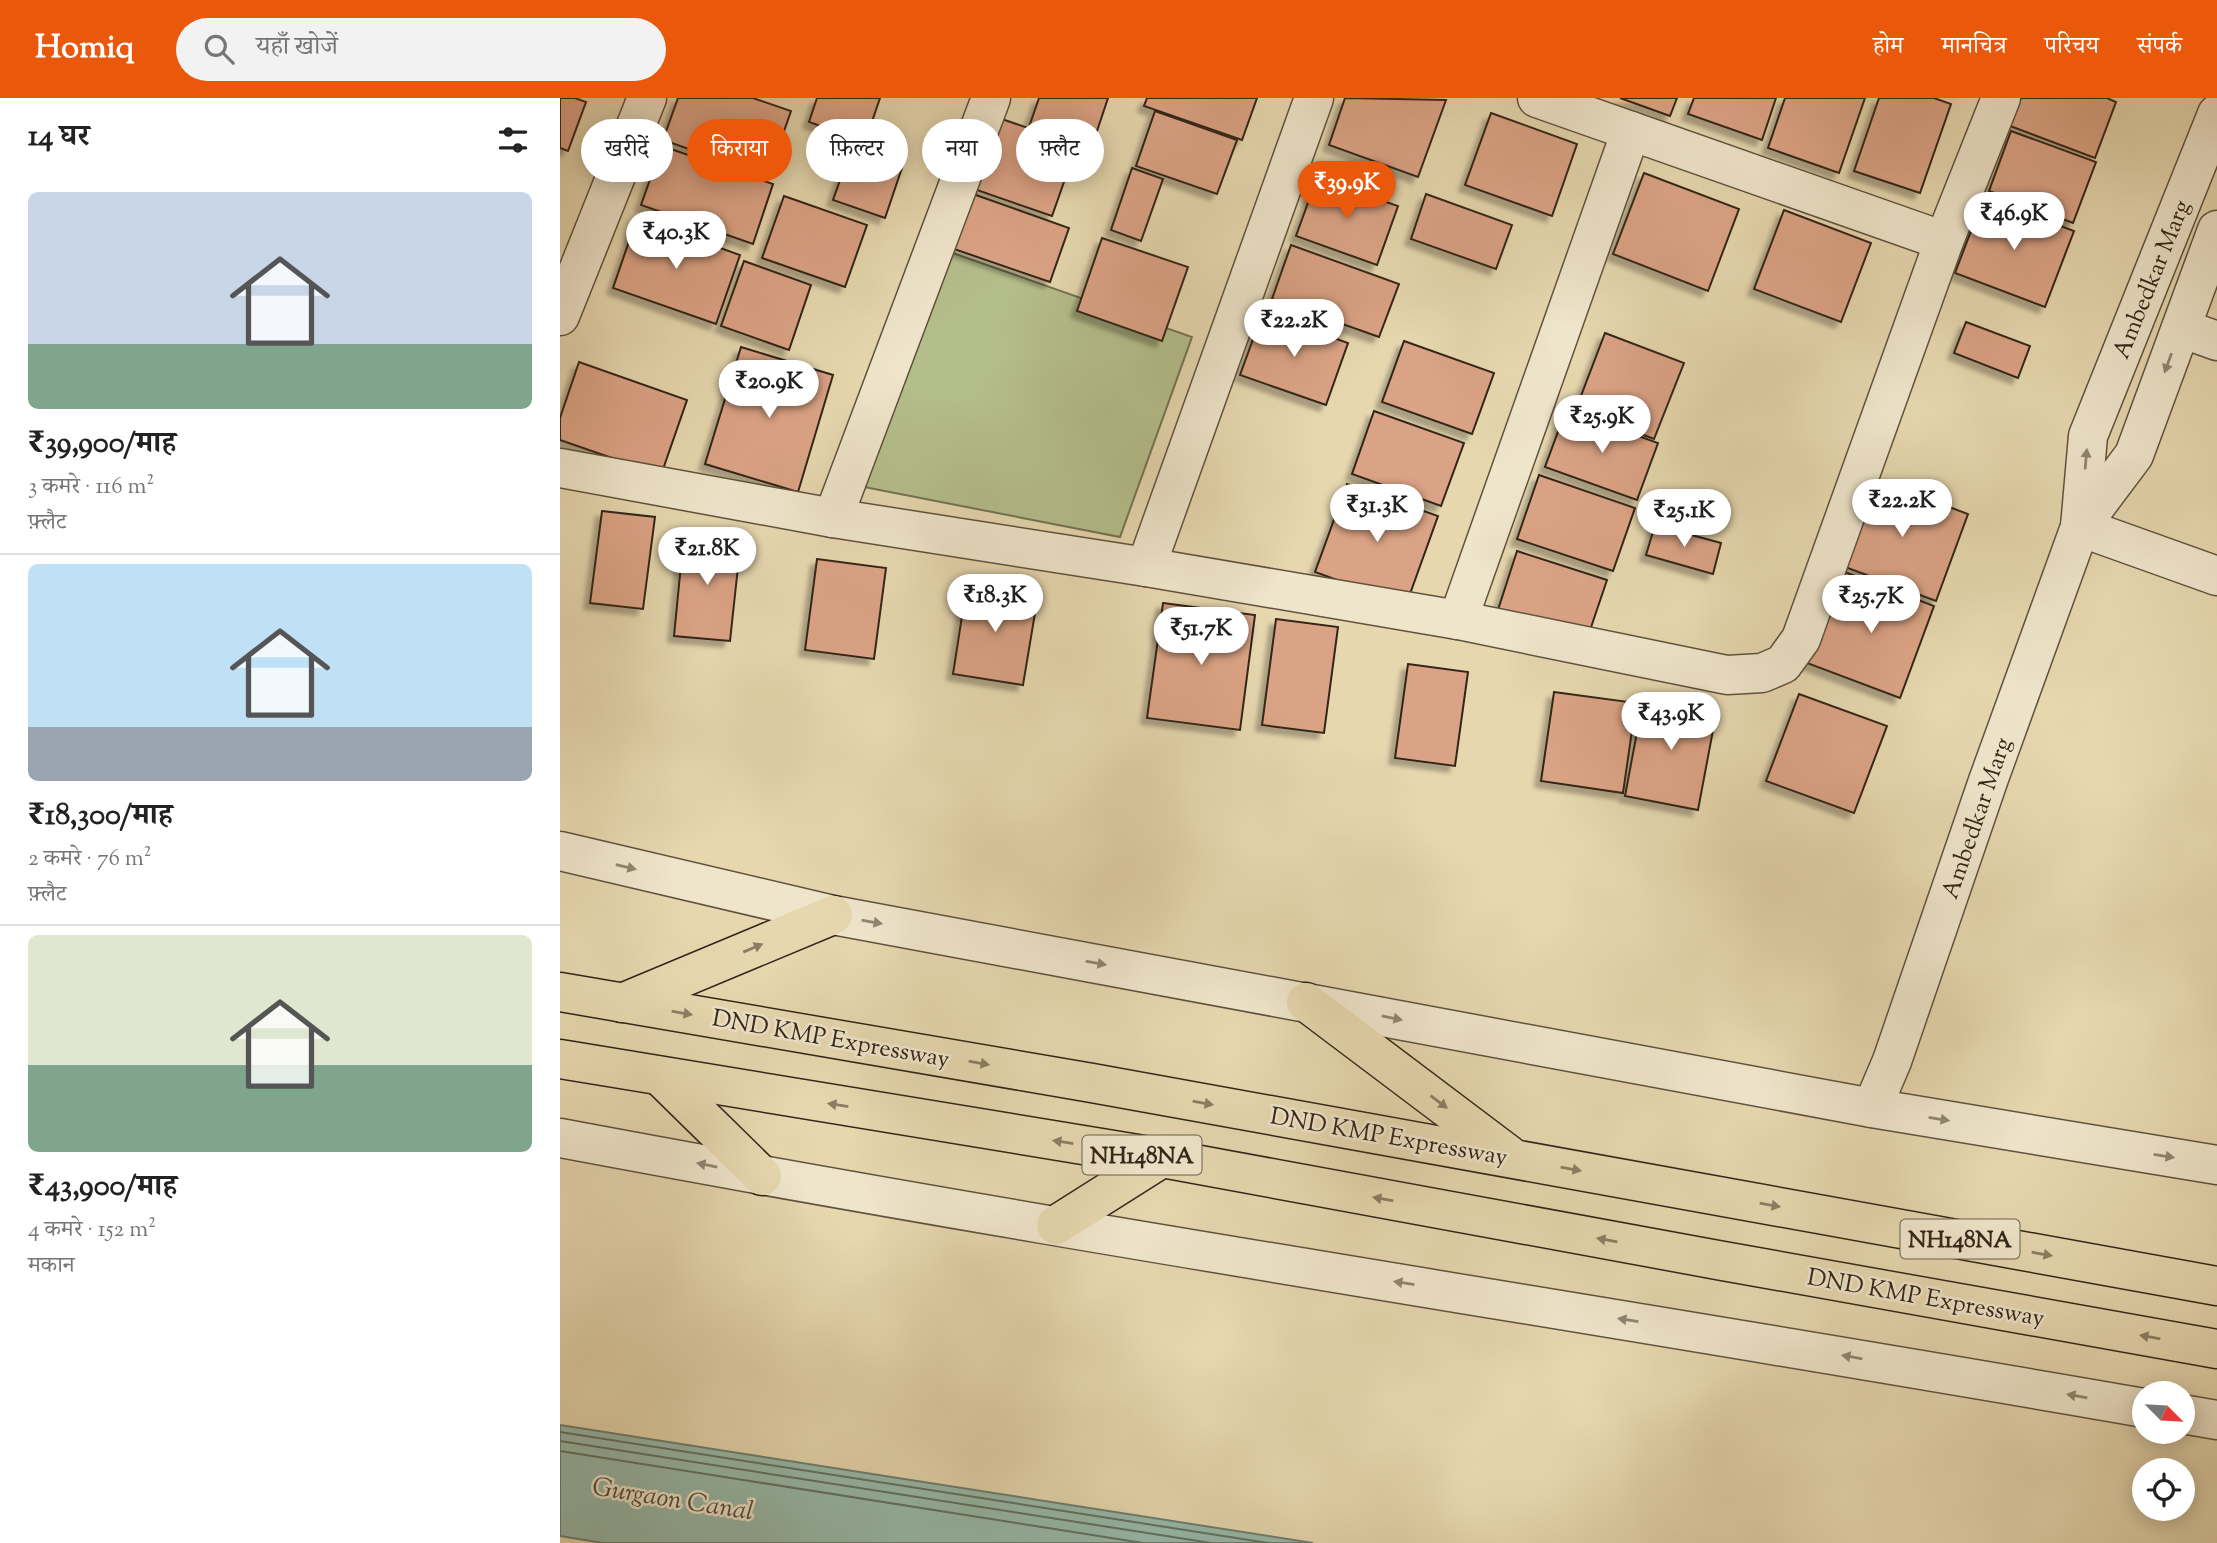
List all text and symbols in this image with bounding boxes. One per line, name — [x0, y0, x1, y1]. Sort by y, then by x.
search box — [176, 18, 666, 81]
text: Homiq — [35, 25, 134, 73]
text: यहाँ खोजें — [256, 29, 338, 66]
icon: search — [200, 30, 238, 68]
text: होम — [1873, 30, 1903, 64]
text: मानचित्र — [1941, 30, 2007, 64]
text: परिचय — [2045, 30, 2099, 64]
text: संपर्क — [2137, 30, 2182, 64]
text: 14 घर — [28, 116, 90, 159]
chip: खरीदें — [581, 119, 673, 182]
chip: किराया — [687, 119, 792, 182]
chip: फ़िल्टर — [806, 119, 908, 182]
chip: नया — [922, 119, 1002, 182]
chip: फ़्लैट — [1016, 119, 1104, 182]
icon: filters — [494, 121, 532, 159]
pin: ₹39.9K — [1290, 162, 1404, 221]
text: ₹39.9K — [1314, 167, 1380, 200]
pin: ₹46.9K — [1957, 192, 2071, 252]
street label: Ambedkar Marg — [2106, 195, 2200, 364]
text: ₹46.9K — [1980, 198, 2048, 231]
pin: ₹40.3K — [619, 212, 733, 271]
text: ₹40.3K — [642, 217, 710, 250]
icon: home — [217, 238, 343, 364]
pin: ₹22.2K — [1237, 300, 1351, 359]
text: ₹22.2K — [1260, 305, 1328, 338]
one-way arrow — [2162, 353, 2173, 374]
pin: ₹20.9K — [712, 360, 826, 420]
text: ₹20.9K — [735, 366, 803, 399]
pin: ₹25.9K — [1545, 396, 1659, 455]
text: ₹25.9K — [1570, 401, 1634, 434]
text: ₹39,900/माह — [28, 423, 176, 466]
one-way arrow — [2081, 448, 2092, 470]
text: 3 कमरे · 116 m² — [28, 471, 154, 504]
pin: ₹22.2K — [1845, 480, 1959, 539]
pin: ₹31.3K — [1320, 484, 1434, 544]
text: ₹22.2K — [1868, 485, 1936, 518]
text: ₹31.3K — [1346, 490, 1408, 523]
pin: ₹25.1K — [1627, 490, 1741, 549]
text: ₹25.1K — [1653, 495, 1715, 528]
text: फ़्लैट — [28, 507, 66, 540]
pin: ₹21.8K — [650, 528, 764, 587]
text: ₹21.8K — [674, 533, 740, 566]
pin: ₹18.3K — [938, 574, 1052, 634]
pin: ₹25.7K — [1814, 575, 1928, 635]
text: ₹18.3K — [963, 580, 1027, 613]
text: ₹25.7K — [1838, 581, 1904, 614]
pin: ₹51.7K — [1144, 608, 1258, 667]
icon: home — [217, 610, 343, 736]
text: ₹51.7K — [1170, 613, 1232, 646]
pin: ₹43.9K — [1614, 692, 1728, 752]
text: ₹43.9K — [1637, 698, 1705, 731]
street label: Ambedkar Marg — [1934, 733, 2022, 904]
text: ₹18,300/माह — [28, 795, 173, 838]
text: 2 कमरे · 76 m² — [28, 843, 152, 876]
one-way arrow — [616, 861, 638, 872]
text: फ़्लैट — [28, 879, 66, 912]
one-way arrow — [861, 917, 883, 928]
one-way arrow — [742, 942, 763, 953]
one-way arrow — [1085, 958, 1107, 969]
icon: home — [217, 981, 343, 1107]
street label: DND KMP Expressway — [709, 1002, 952, 1078]
one-way arrow — [671, 1008, 693, 1019]
one-way arrow — [1381, 1013, 1403, 1024]
one-way arrow — [968, 1058, 990, 1069]
one-way arrow — [1430, 1095, 1448, 1109]
one-way arrow — [1192, 1097, 1214, 1108]
one-way arrow — [827, 1099, 849, 1110]
street label: DND KMP Expressway — [1267, 1100, 1510, 1176]
one-way arrow — [1928, 1114, 1950, 1125]
one-way arrow — [1052, 1136, 1074, 1147]
road number: NH148NA — [1082, 1136, 1202, 1174]
one-way arrow — [2153, 1151, 2175, 1162]
one-way arrow — [696, 1160, 718, 1171]
one-way arrow — [1561, 1164, 1583, 1175]
text: ₹43,900/माह — [28, 1166, 177, 1209]
one-way arrow — [1372, 1193, 1394, 1204]
one-way arrow — [1759, 1200, 1781, 1211]
text: 4 कमरे · 152 m² — [28, 1214, 156, 1247]
road number: NH148NA — [1900, 1220, 2020, 1258]
one-way arrow — [1596, 1234, 1618, 1245]
one-way arrow — [2031, 1249, 2053, 1260]
text: मकान — [28, 1250, 75, 1283]
street label: DND KMP Expressway — [1804, 1261, 2047, 1337]
one-way arrow — [1392, 1277, 1414, 1288]
one-way arrow — [1617, 1314, 1639, 1325]
one-way arrow — [2139, 1331, 2161, 1342]
one-way arrow — [1841, 1351, 1863, 1362]
north arrow — [2132, 1381, 2194, 1444]
map controls — [2132, 1381, 2195, 1521]
one-way arrow — [2065, 1390, 2087, 1401]
button: locate — [2132, 1458, 2195, 1521]
water label: Gurgaon Canal — [589, 1469, 756, 1531]

